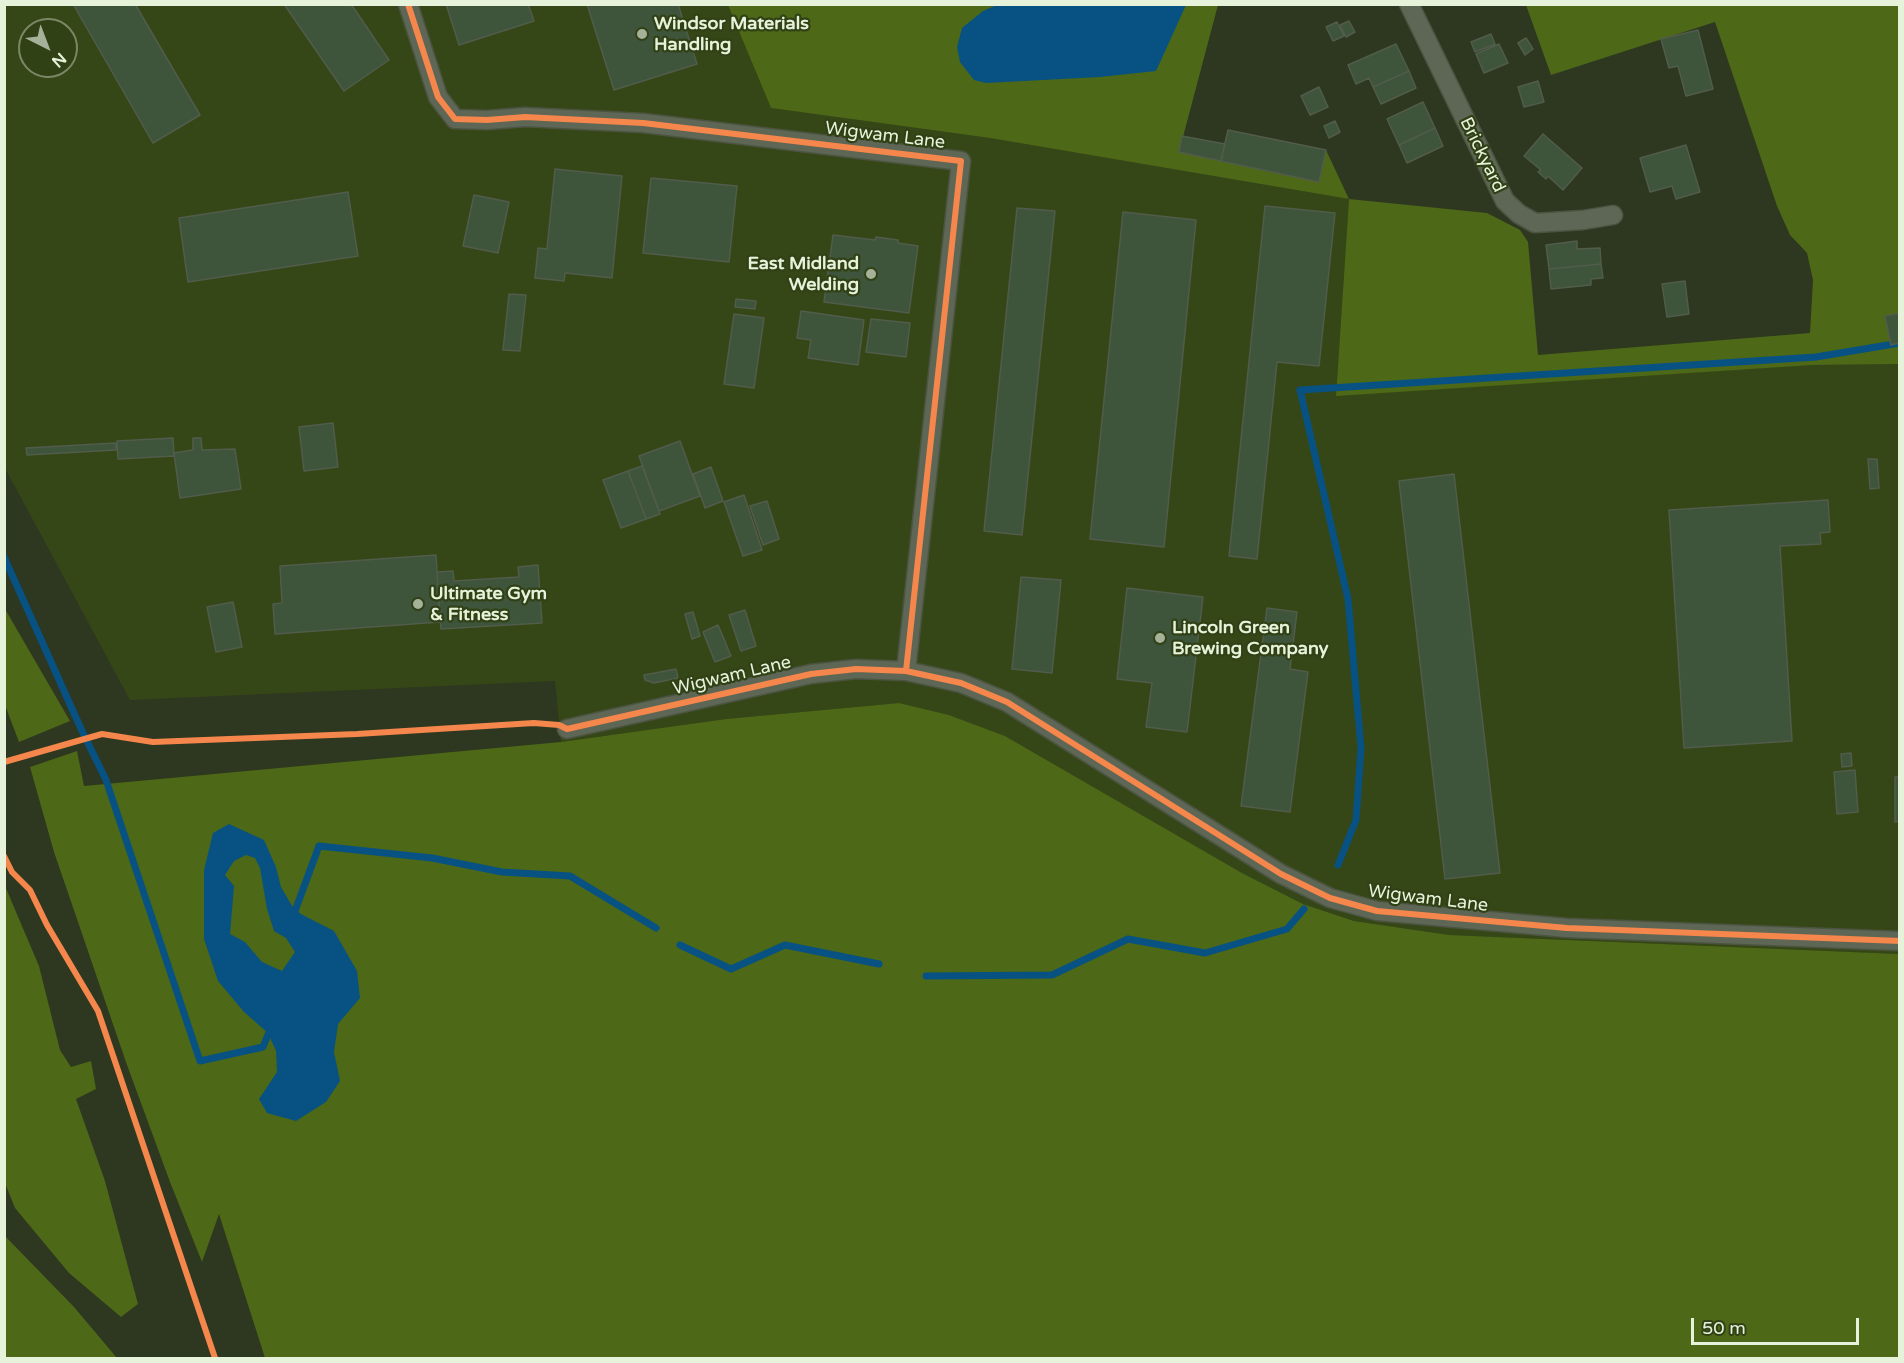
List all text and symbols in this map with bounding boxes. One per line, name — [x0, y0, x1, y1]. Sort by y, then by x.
place label: Windsor Materials Handling — [654, 13, 809, 56]
north arrow — [18, 18, 78, 78]
marker: Windsor Materials Handling — [635, 27, 649, 41]
text: N — [47, 48, 70, 72]
street label: Brickyard — [1455, 114, 1509, 196]
street label: Wigwam Lane — [824, 118, 946, 154]
place label: East Midland Welding — [747, 253, 859, 296]
marker: East Midland Welding — [864, 267, 878, 281]
place label: Ultimate Gym & Fitness — [430, 583, 547, 626]
marker: Ultimate Gym & Fitness — [411, 597, 425, 611]
place label: Lincoln Green Brewing Company — [1172, 617, 1328, 660]
marker: Lincoln Green Brewing Company — [1153, 631, 1167, 645]
street label: Wigwam Lane — [671, 652, 793, 700]
street label: Wigwam Lane — [1367, 881, 1489, 917]
scale bar — [1694, 1306, 1862, 1344]
text: 50 m — [1702, 1317, 1746, 1339]

